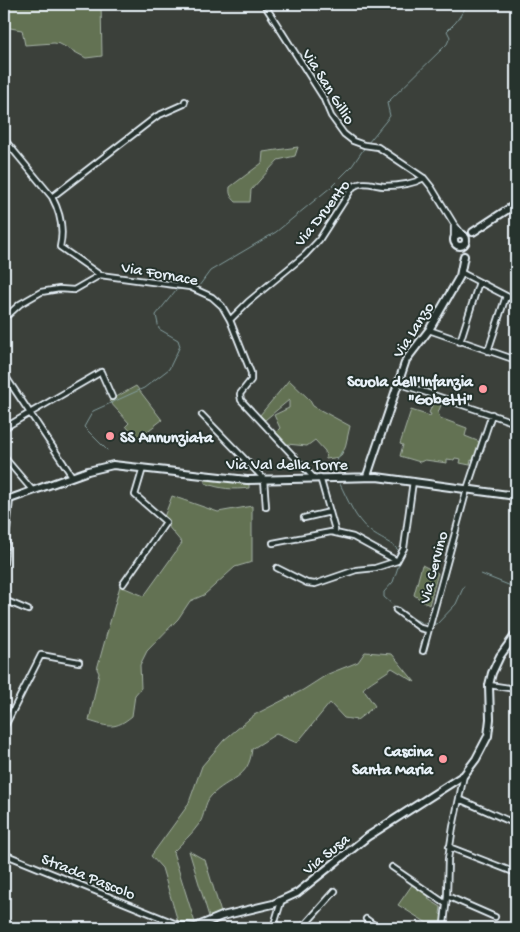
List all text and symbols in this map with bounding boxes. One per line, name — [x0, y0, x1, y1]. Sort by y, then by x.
street label: Via San Gillio — [296, 46, 358, 129]
street label: Via Druento — [291, 177, 356, 252]
street label: Via Fornace — [119, 259, 200, 292]
street label: Via Lanzo — [389, 299, 440, 363]
place label: Scuola dell'Infanzia "Gobetti" — [347, 373, 474, 411]
marker: Scuola dell'Infanzia "Gobetti" — [477, 383, 489, 395]
marker: SS Annunziata — [104, 430, 116, 442]
place label: SS Annunziata — [120, 430, 214, 449]
street label: Via Val della Torre — [225, 457, 349, 476]
street label: Via Cervino — [416, 530, 454, 607]
place label: Cascina Santa Maria — [352, 744, 434, 781]
marker: Cascina Santa Maria — [437, 753, 449, 765]
street label: Via Susa — [299, 830, 355, 881]
street label: Strada Pascolo — [38, 851, 137, 906]

